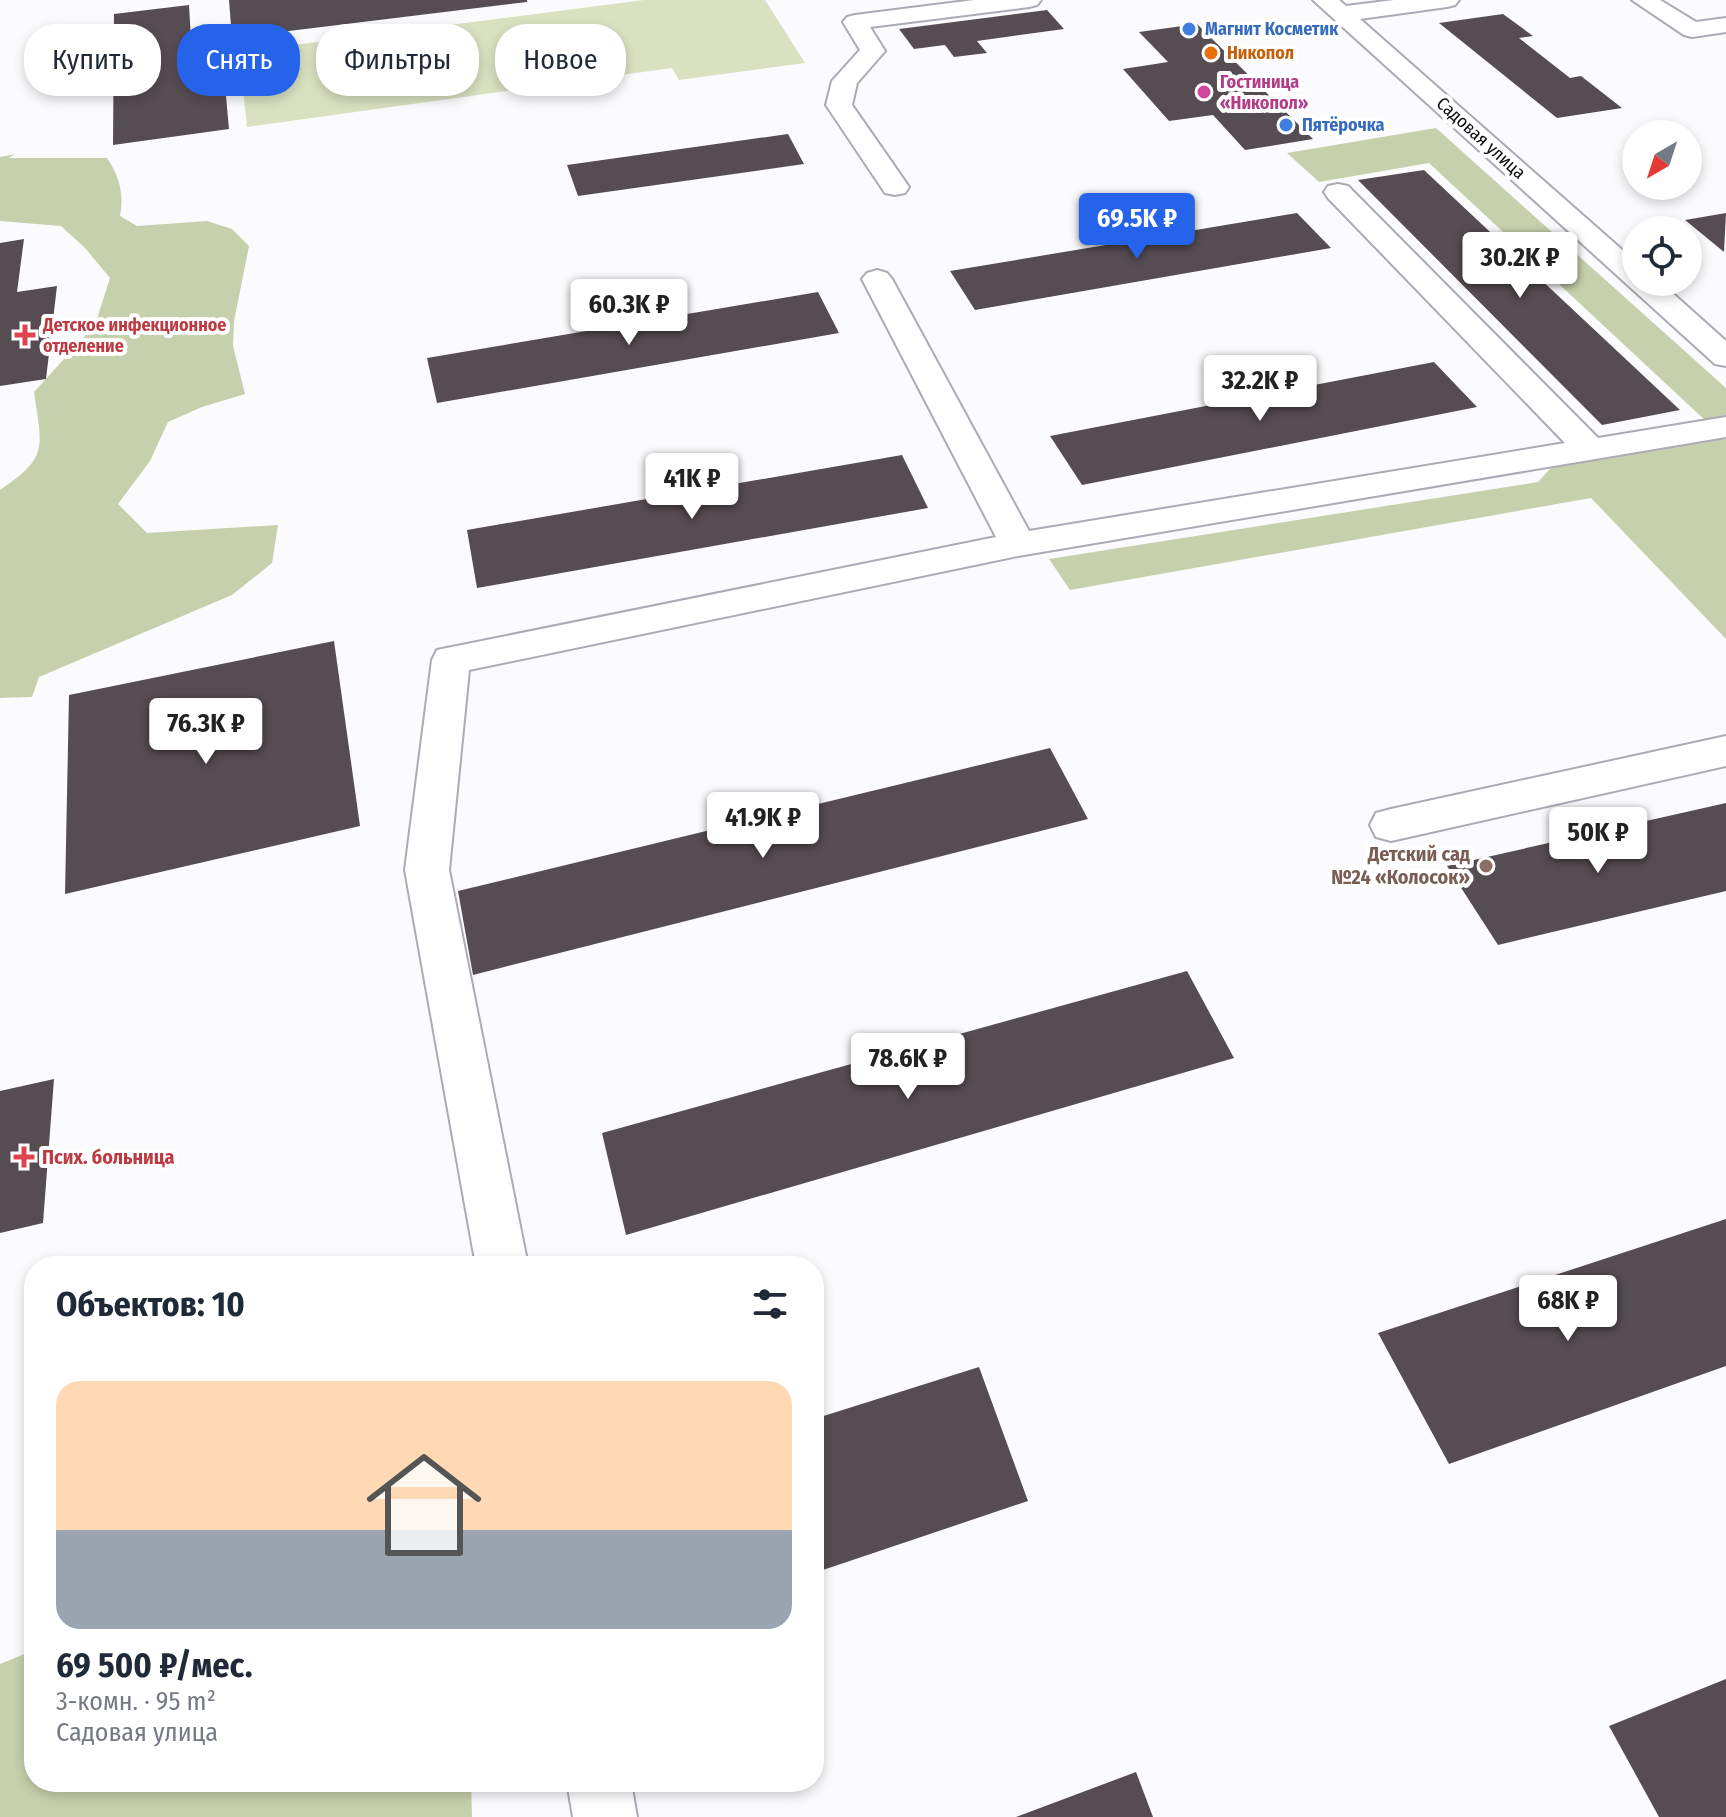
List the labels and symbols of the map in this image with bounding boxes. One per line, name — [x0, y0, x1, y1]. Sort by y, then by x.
place label: Магнит Косметик — [1205, 18, 1339, 40]
marker: Магнит Косметик — [1180, 20, 1198, 38]
place label: Никопол — [1227, 42, 1294, 64]
marker: Никопол — [1202, 44, 1220, 62]
place label: Гостиница «Никопол» — [1220, 71, 1308, 114]
marker: Гостиница «Никопол» — [1195, 83, 1213, 101]
street label: Садовая улица — [1432, 92, 1530, 184]
place label: Пятёрочка — [1302, 114, 1384, 136]
marker: Пятёрочка — [1277, 116, 1295, 134]
north arrow — [1622, 120, 1702, 200]
pin: 69.5K ₽ — [1063, 193, 1211, 261]
pin: 30.2K ₽ — [1446, 232, 1594, 300]
pin: 60.3K ₽ — [555, 279, 703, 347]
place label: Детское инфекционное отделение — [42, 314, 226, 357]
marker: Детское инфекционное отделение — [14, 324, 36, 346]
pin: 32.2K ₽ — [1186, 355, 1334, 423]
pin: 41K ₽ — [636, 453, 748, 521]
pin: 76.3K ₽ — [132, 698, 280, 766]
pin: 41.9K ₽ — [689, 792, 837, 860]
pin: 50K ₽ — [1542, 807, 1654, 875]
place label: Детский сад №24 «Колосок» — [1331, 842, 1470, 889]
marker: Детский сад №24 «Колосок» — [1477, 857, 1495, 875]
pin: 78.6K ₽ — [834, 1033, 982, 1101]
place label: Псих. больница — [42, 1145, 175, 1169]
marker: Псих. больница — [13, 1146, 35, 1168]
pin: 68K ₽ — [1512, 1275, 1624, 1343]

